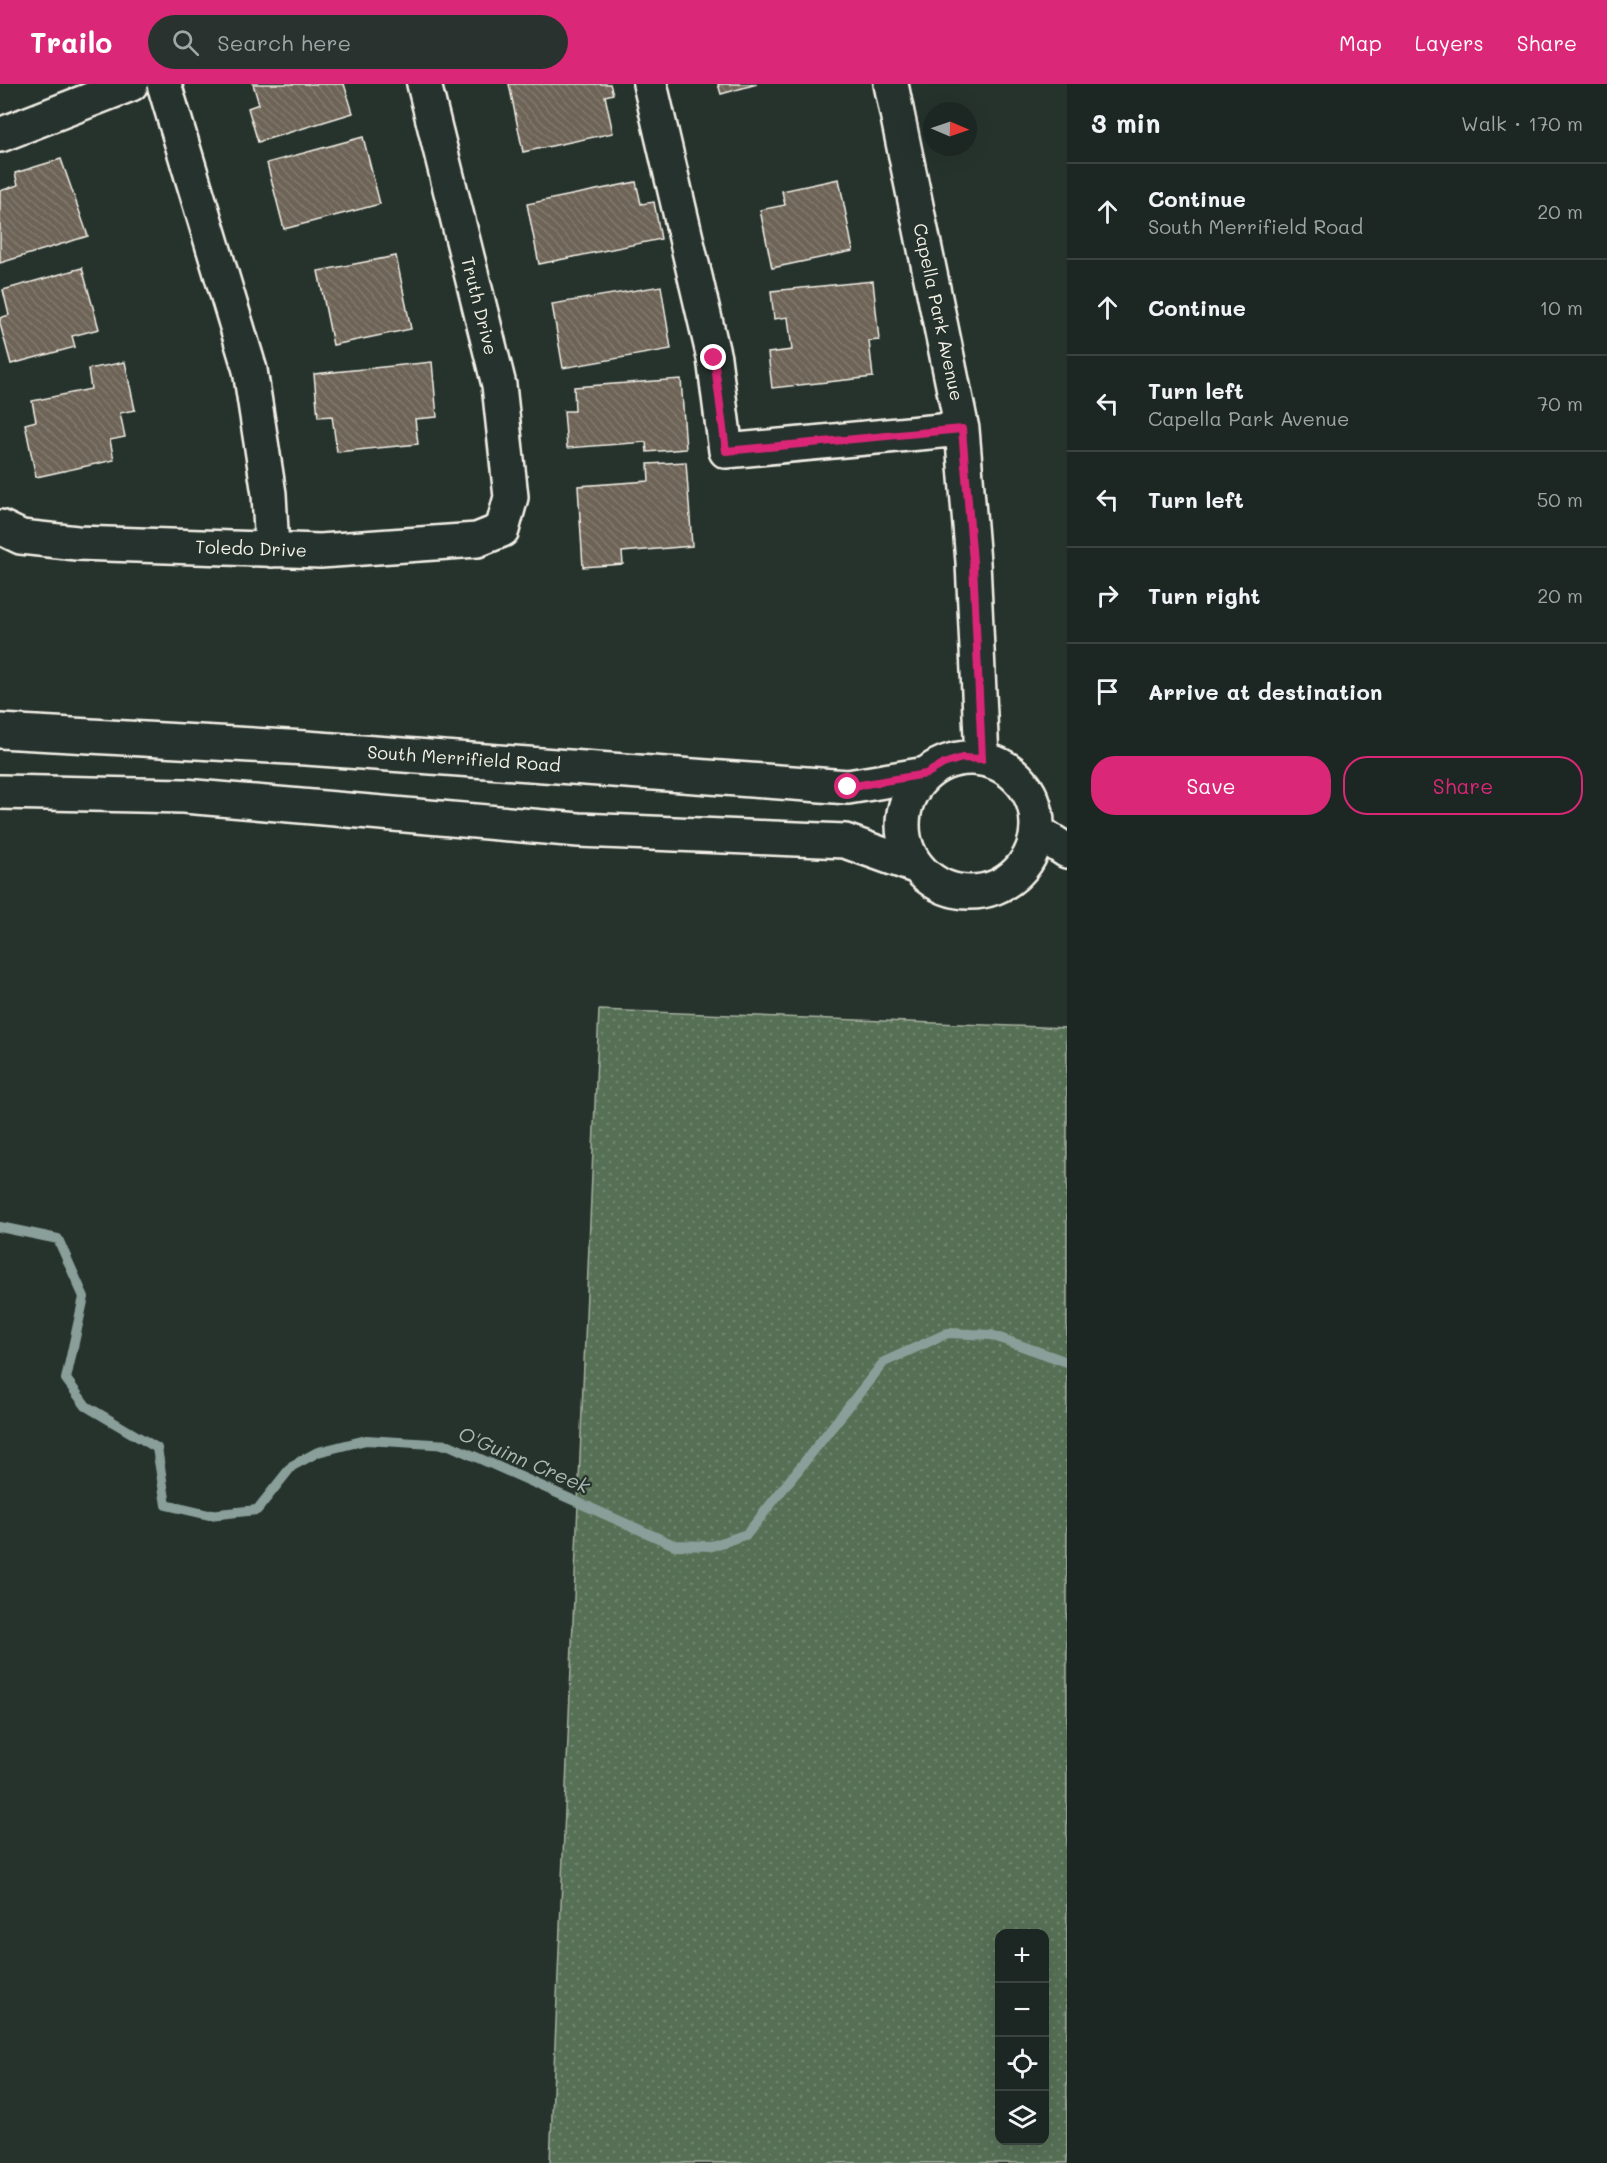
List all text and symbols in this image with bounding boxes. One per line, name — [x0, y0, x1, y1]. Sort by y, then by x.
search box — [148, 15, 568, 69]
text: Trailo — [30, 24, 112, 60]
icon: search — [169, 26, 202, 59]
text: Search here — [217, 28, 351, 57]
text: Map — [1339, 29, 1382, 56]
text: Layers — [1415, 29, 1484, 56]
text: Share — [1517, 29, 1577, 56]
north arrow — [923, 102, 977, 156]
text: 3 min — [1091, 106, 1160, 140]
text: Walk · 170 m — [1461, 110, 1583, 136]
text: Continue — [1148, 184, 1246, 213]
icon: ahead — [1091, 195, 1124, 228]
text: 20 m — [1537, 198, 1583, 224]
text: South Merrifield Road — [1148, 213, 1363, 239]
street label: Capella Park Avenue — [908, 221, 970, 403]
street label: Truth Drive — [456, 254, 504, 357]
icon: ahead — [1091, 291, 1124, 324]
text: Continue — [1148, 293, 1246, 322]
text: 10 m — [1539, 294, 1583, 320]
route end — [700, 344, 726, 370]
text: Turn left — [1148, 376, 1244, 405]
icon: left — [1091, 387, 1124, 420]
text: 70 m — [1537, 390, 1583, 416]
text: Capella Park Avenue — [1148, 405, 1349, 431]
icon: left — [1091, 483, 1124, 516]
text: Turn left — [1148, 485, 1244, 514]
text: 50 m — [1537, 486, 1583, 512]
street label: Toledo Drive — [195, 534, 307, 562]
icon: right — [1091, 579, 1124, 612]
text: Turn right — [1148, 581, 1260, 610]
text: 20 m — [1537, 582, 1583, 608]
icon: arrive — [1091, 675, 1124, 708]
text: Arrive at destination — [1148, 677, 1383, 706]
street label: South Merrifield Road — [367, 739, 562, 777]
button: Save — [1091, 756, 1331, 815]
button: Share — [1343, 756, 1583, 815]
route start — [834, 773, 860, 799]
water label: O'Guinn Creek — [455, 1420, 594, 1499]
map controls — [995, 1929, 1049, 2145]
button: + — [995, 1929, 1049, 1983]
button: − — [995, 1983, 1049, 2037]
button: locate — [995, 2037, 1049, 2091]
button: layers — [995, 2091, 1049, 2145]

